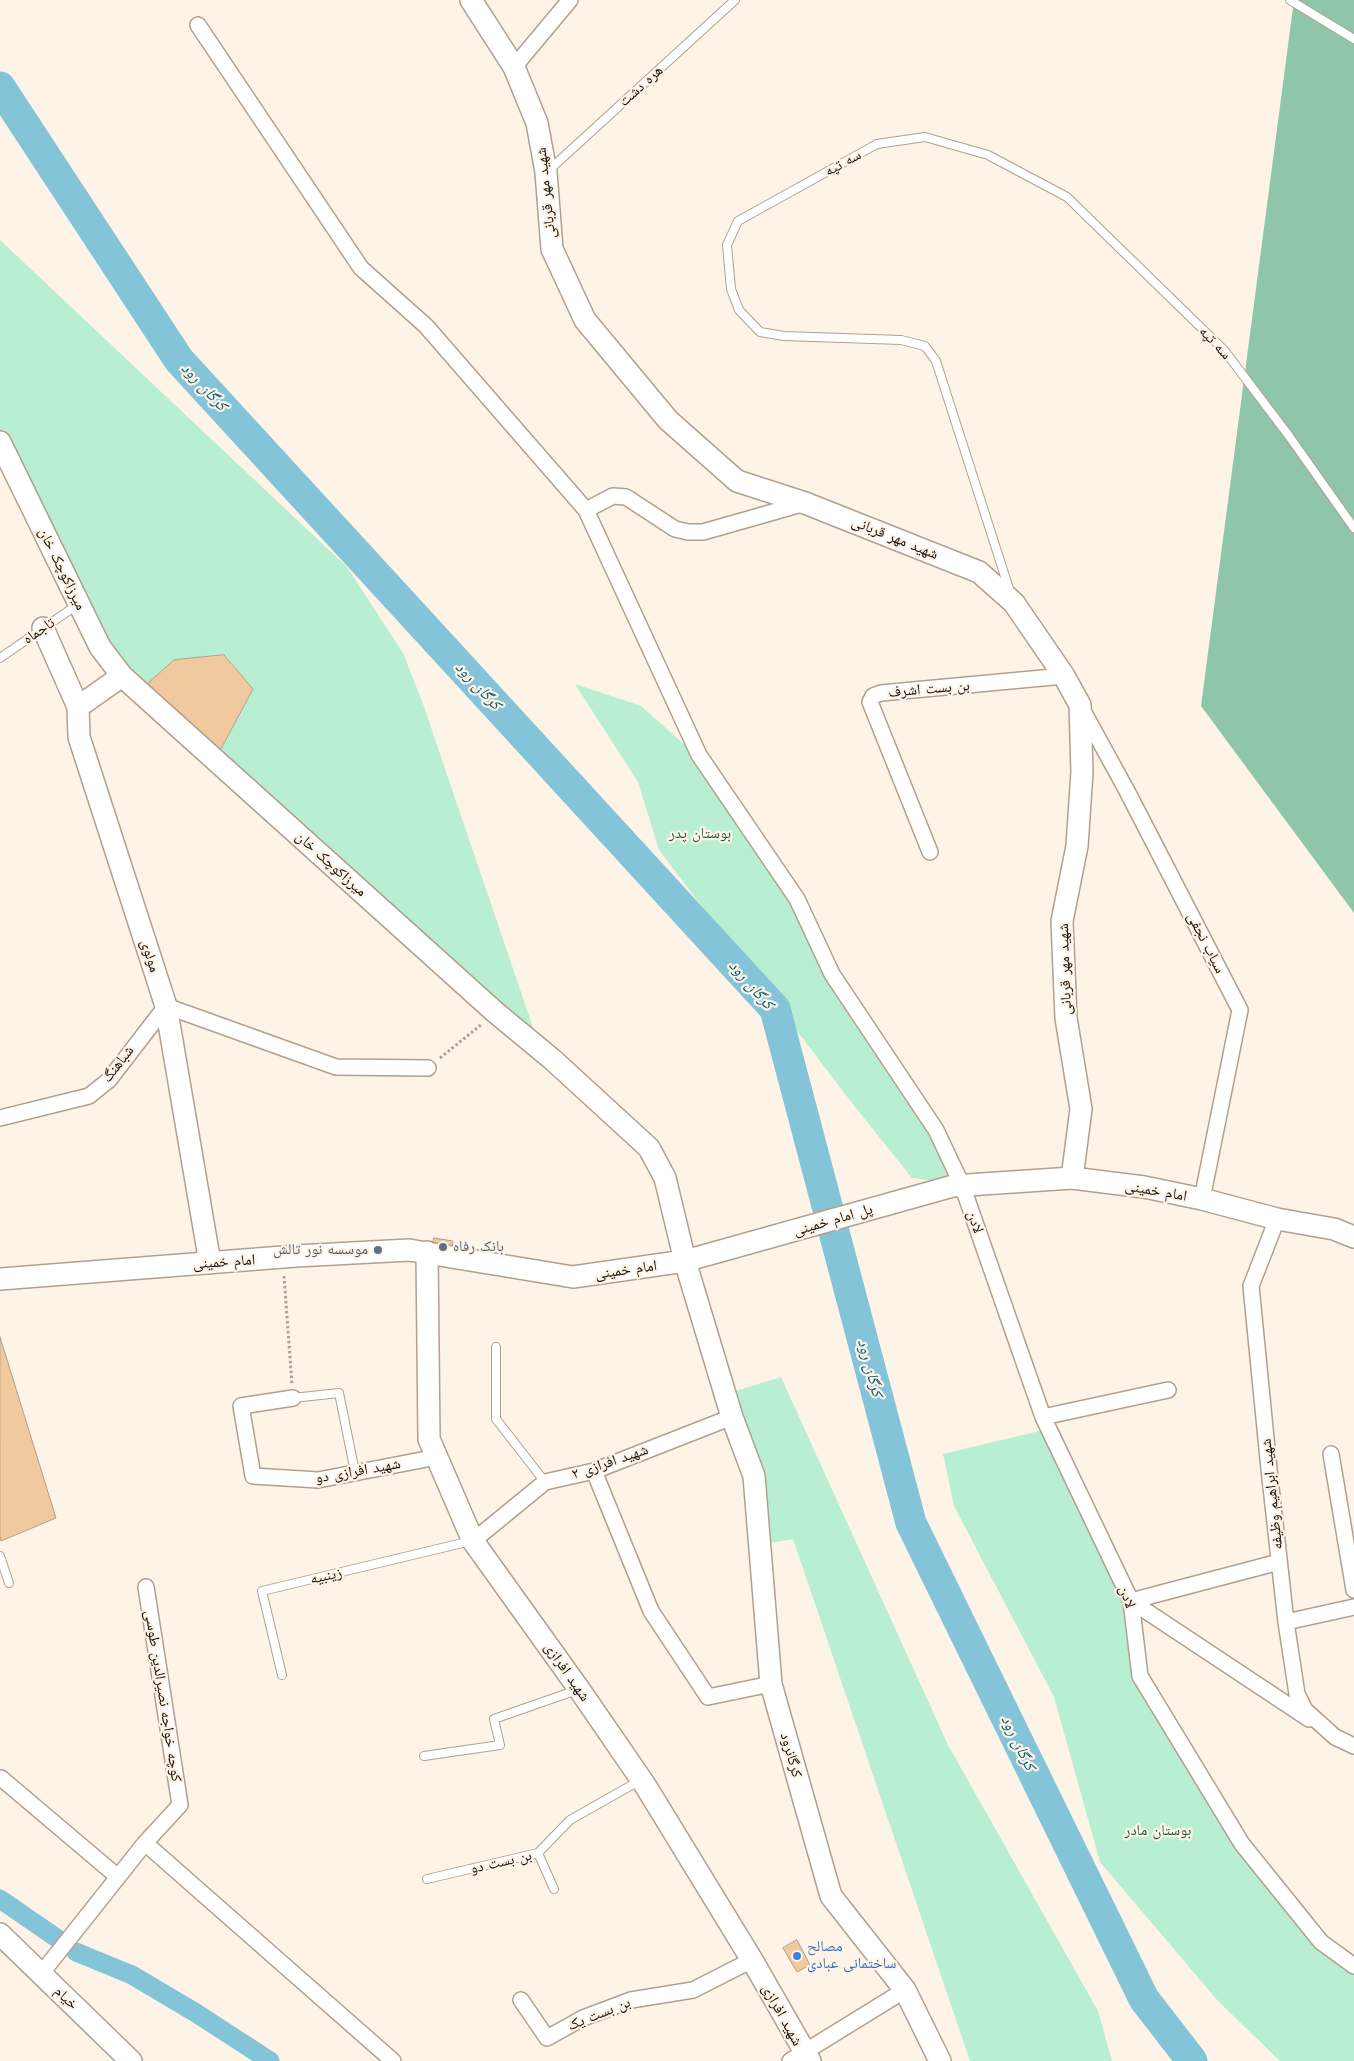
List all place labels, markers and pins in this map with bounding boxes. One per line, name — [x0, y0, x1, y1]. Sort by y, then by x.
place label: بانک رفاه — [453, 1238, 504, 1256]
place label: موسسه نور تالش — [273, 1241, 368, 1259]
marker: بانک رفاه — [437, 1241, 449, 1253]
marker: موسسه نور تالش — [372, 1244, 384, 1256]
place label: مصالح ساختمانی عبادی — [807, 1938, 896, 1973]
marker: مصالح ساختمانی عبادی — [791, 1950, 803, 1962]

